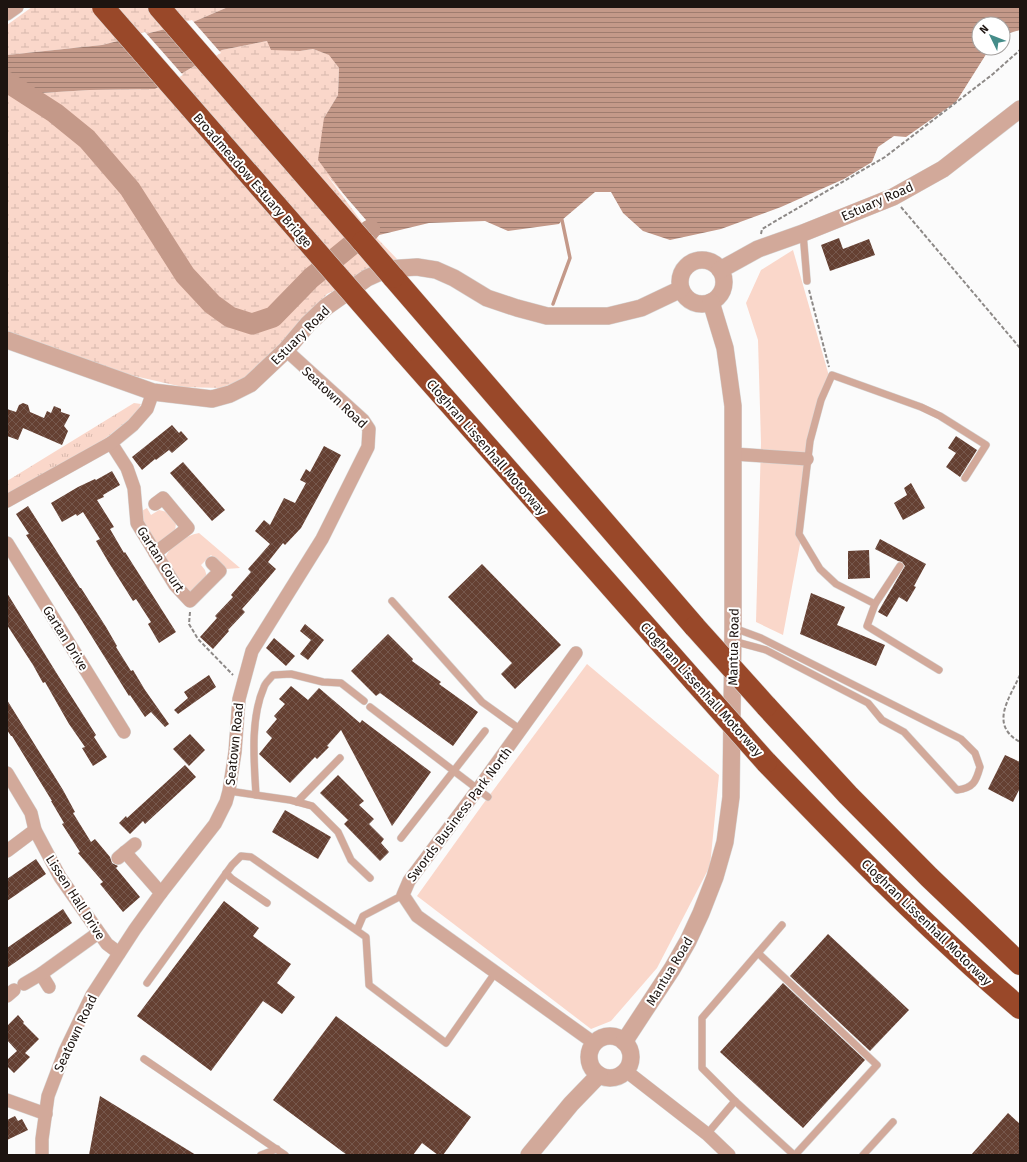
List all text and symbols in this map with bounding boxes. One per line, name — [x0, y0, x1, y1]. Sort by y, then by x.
north arrow — [971, 16, 1011, 56]
text: N — [977, 22, 991, 37]
street label: Broadmeadow Estuary Bridge — [190, 110, 315, 251]
street label: Estuary Road — [839, 179, 915, 224]
street label: Estuary Road — [268, 303, 333, 368]
street label: Seatown Road — [299, 363, 370, 431]
street label: Cloghran Lissenhall Motorway — [423, 376, 550, 519]
street label: Gartan Court — [134, 524, 187, 595]
street label: Gartan Drive — [40, 603, 91, 673]
street label: Mantua Road — [725, 608, 742, 686]
street label: Cloghran Lissenhall Motorway — [637, 619, 766, 760]
street label: Seatown Road — [223, 702, 246, 786]
street label: Swords Business Park North — [404, 744, 515, 884]
street label: Lissen Hall Drive — [43, 852, 108, 942]
street label: Cloghran Lissenhall Motorway — [858, 856, 995, 989]
street label: Mantua Road — [643, 934, 696, 1008]
street label: Seatown Road — [51, 992, 100, 1074]

